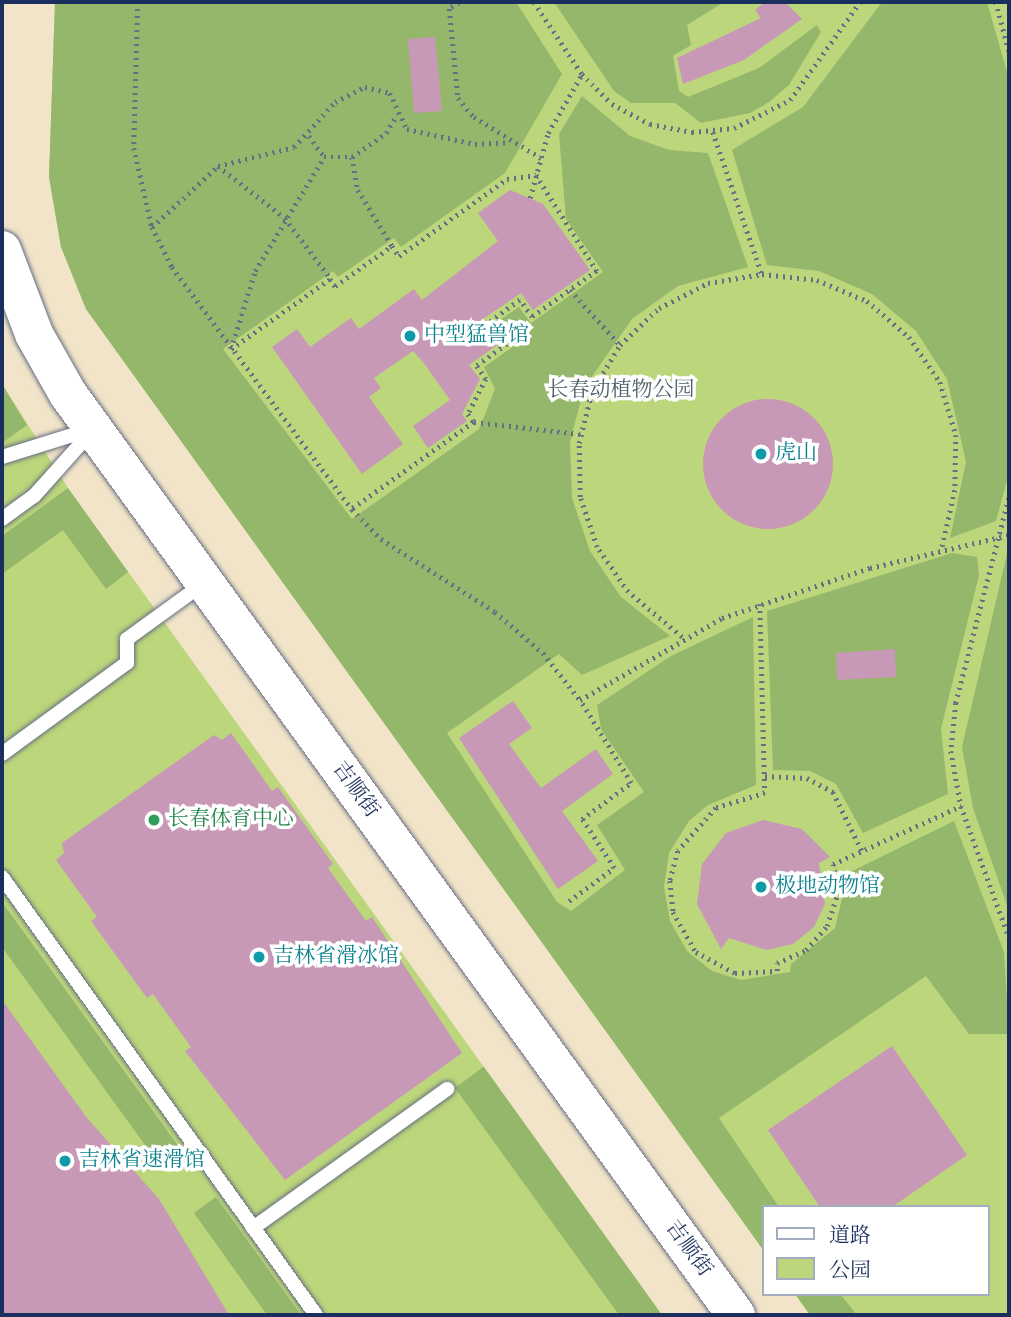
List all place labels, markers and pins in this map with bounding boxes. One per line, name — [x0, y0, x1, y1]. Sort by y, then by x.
place label: 中型猛兽馆 — [424, 323, 529, 349]
marker: 中型猛兽馆 — [402, 328, 418, 344]
place label: 虎山 — [775, 441, 817, 467]
marker: 虎山 — [753, 446, 769, 462]
place label: 长春体育中心 — [168, 807, 294, 833]
marker: 长春体育中心 — [146, 812, 162, 828]
place label: 极地动物馆 — [775, 874, 880, 900]
marker: 极地动物馆 — [753, 879, 769, 895]
place label: 吉林省滑冰馆 — [273, 944, 399, 970]
marker: 吉林省滑冰馆 — [251, 949, 267, 965]
place label: 吉林省速滑馆 — [79, 1148, 205, 1174]
marker: 吉林省速滑馆 — [57, 1153, 73, 1169]

